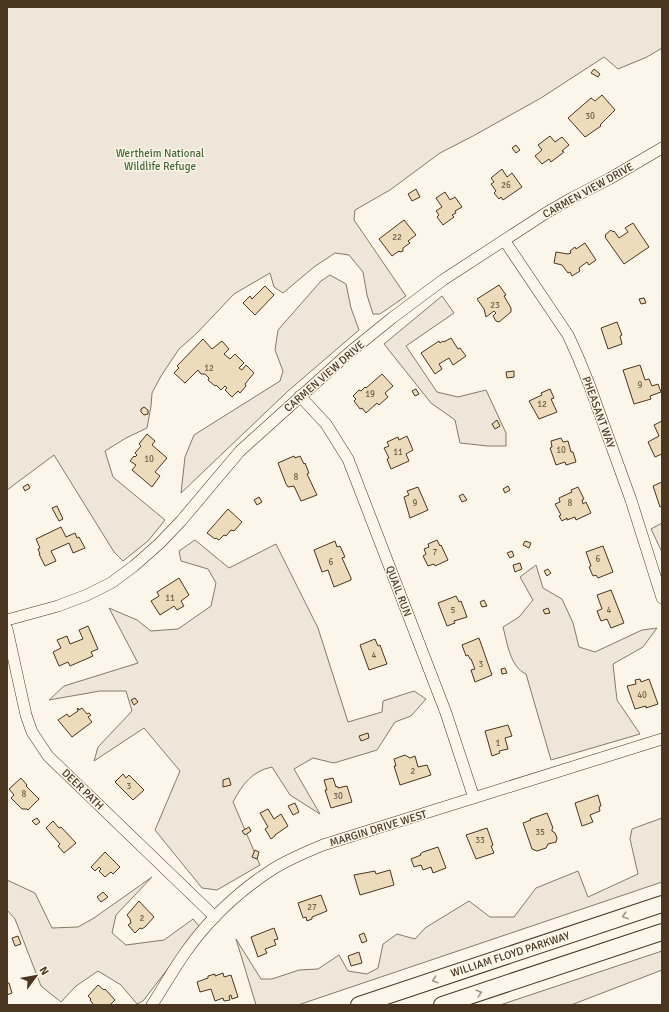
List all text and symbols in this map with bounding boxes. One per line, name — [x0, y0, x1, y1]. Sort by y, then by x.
house number: 30 — [585, 111, 595, 122]
park label: Wertheim National Wildlife Refuge — [116, 147, 204, 173]
street label: CARMEN VIEW DRIVE — [540, 160, 636, 221]
house number: 26 — [501, 180, 511, 191]
house number: 22 — [392, 232, 402, 243]
house number: 23 — [490, 300, 500, 311]
street label: CARMEN VIEW DRIVE — [282, 338, 367, 415]
house number: 12 — [204, 363, 214, 374]
street label: PHEASANT WAY — [580, 374, 618, 450]
house number: 9 — [638, 380, 643, 391]
house number: 19 — [365, 389, 375, 400]
house number: 12 — [537, 399, 547, 410]
house number: 10 — [556, 445, 566, 456]
house number: 11 — [393, 447, 403, 458]
house number: 10 — [144, 454, 154, 465]
house number: 8 — [294, 472, 299, 483]
house number: 9 — [413, 498, 418, 509]
house number: 8 — [568, 498, 573, 509]
house number: 7 — [433, 547, 438, 558]
house number: 6 — [596, 554, 601, 565]
house number: 6 — [329, 557, 334, 568]
street label: QUAIL RUN — [383, 564, 414, 619]
house number: 11 — [165, 593, 175, 604]
house number: 5 — [451, 605, 456, 616]
house number: 4 — [607, 605, 612, 616]
house number: 4 — [372, 650, 377, 661]
house number: 3 — [479, 659, 484, 670]
house number: 40 — [637, 690, 647, 701]
house number: 1 — [496, 738, 501, 749]
street label: DEER PATH — [59, 766, 106, 812]
house number: 2 — [411, 766, 416, 777]
house number: 3 — [127, 781, 132, 792]
house number: 8 — [22, 789, 27, 800]
house number: 30 — [333, 791, 343, 802]
street label: MARGIN DRIVE WEST — [328, 807, 429, 849]
house number: 35 — [535, 827, 545, 838]
house number: 33 — [475, 835, 485, 846]
house number: 27 — [307, 902, 317, 913]
one-way arrow — [622, 911, 629, 920]
house number: 2 — [140, 913, 145, 924]
street label: WILLIAM FLOYD PARKWAY — [449, 929, 572, 980]
north arrow — [16, 956, 56, 996]
text: N — [37, 964, 52, 978]
one-way arrow — [432, 975, 439, 983]
one-way arrow — [476, 989, 483, 997]

